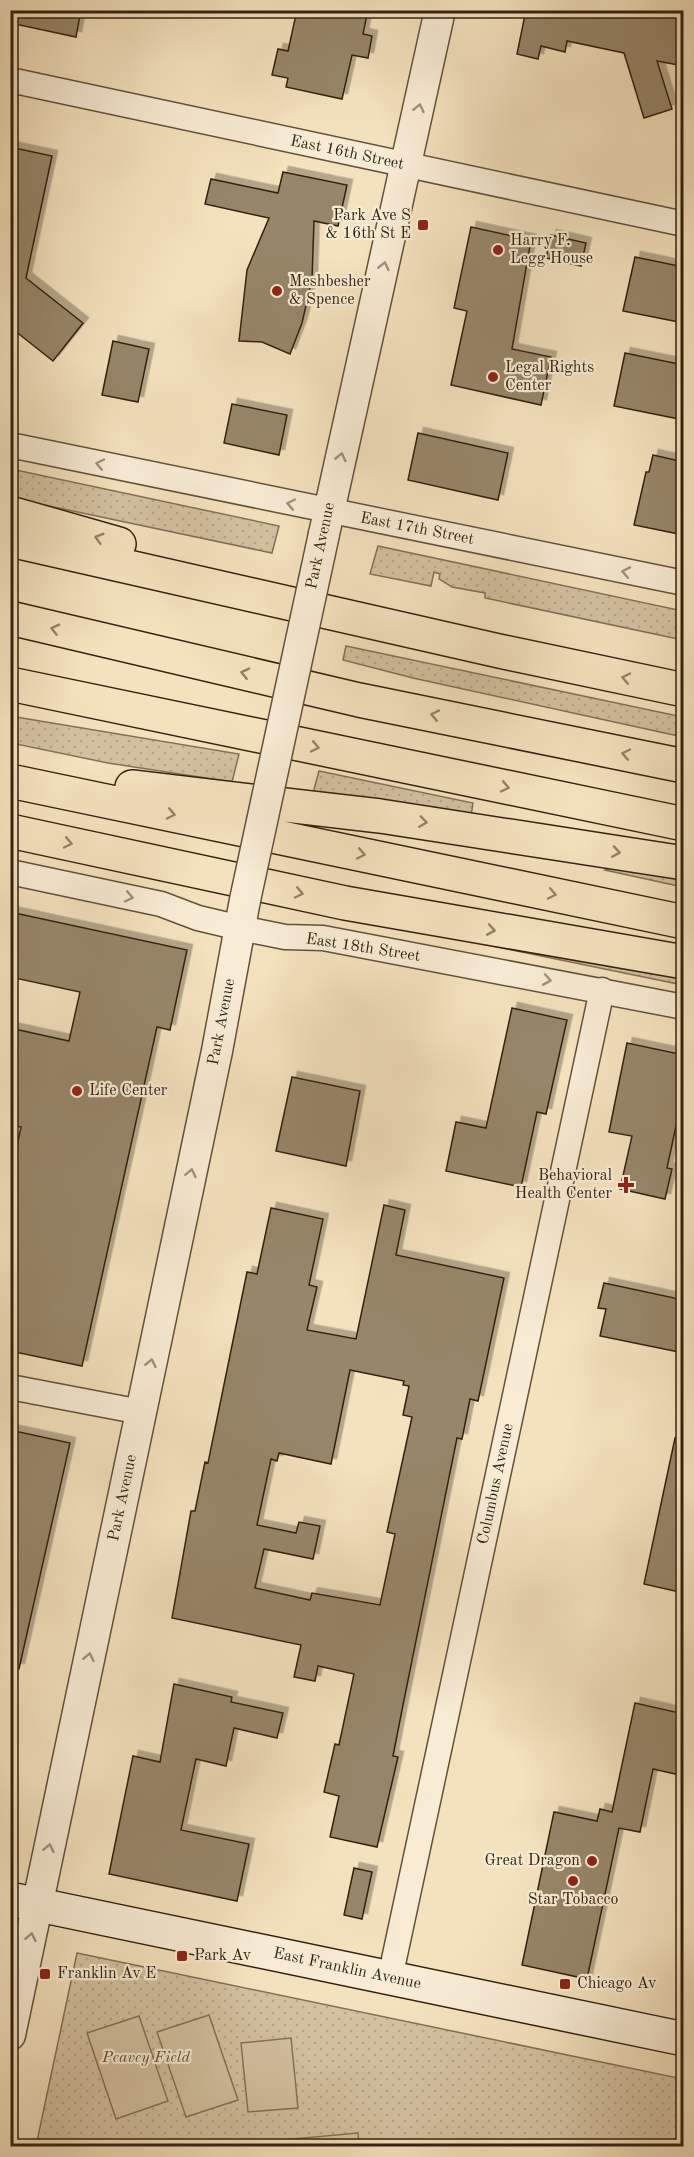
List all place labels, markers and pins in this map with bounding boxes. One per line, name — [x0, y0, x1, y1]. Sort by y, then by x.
place label: Park Ave S & 16th St E — [326, 208, 411, 242]
marker: Park Ave S & 16th St E — [416, 218, 430, 232]
place label: Harry F. Legg House — [510, 233, 593, 267]
marker: Harry F. Legg House — [491, 243, 505, 257]
place label: Meshbesher & Spence — [289, 274, 371, 308]
marker: Meshbesher & Spence — [270, 284, 284, 298]
place label: Legal Rights Center — [505, 360, 594, 394]
marker: Legal Rights Center — [486, 370, 500, 384]
place label: Life Center — [89, 1083, 168, 1099]
marker: Life Center — [70, 1084, 84, 1098]
place label: Behavioral Health Center — [515, 1168, 612, 1202]
marker: Behavioral Health Center — [617, 1176, 635, 1194]
place label: Great Dragon — [484, 1853, 580, 1869]
marker: Great Dragon — [585, 1854, 599, 1868]
marker: Star Tobacco — [566, 1874, 580, 1888]
place label: Star Tobacco — [528, 1892, 618, 1908]
place label: Park Av — [194, 1948, 252, 1964]
marker: Park Av — [175, 1949, 189, 1963]
place label: Franklin Av E — [57, 1966, 156, 1982]
marker: Franklin Av E — [38, 1967, 52, 1981]
place label: Chicago Av — [577, 1976, 657, 1992]
marker: Chicago Av — [558, 1977, 572, 1991]

